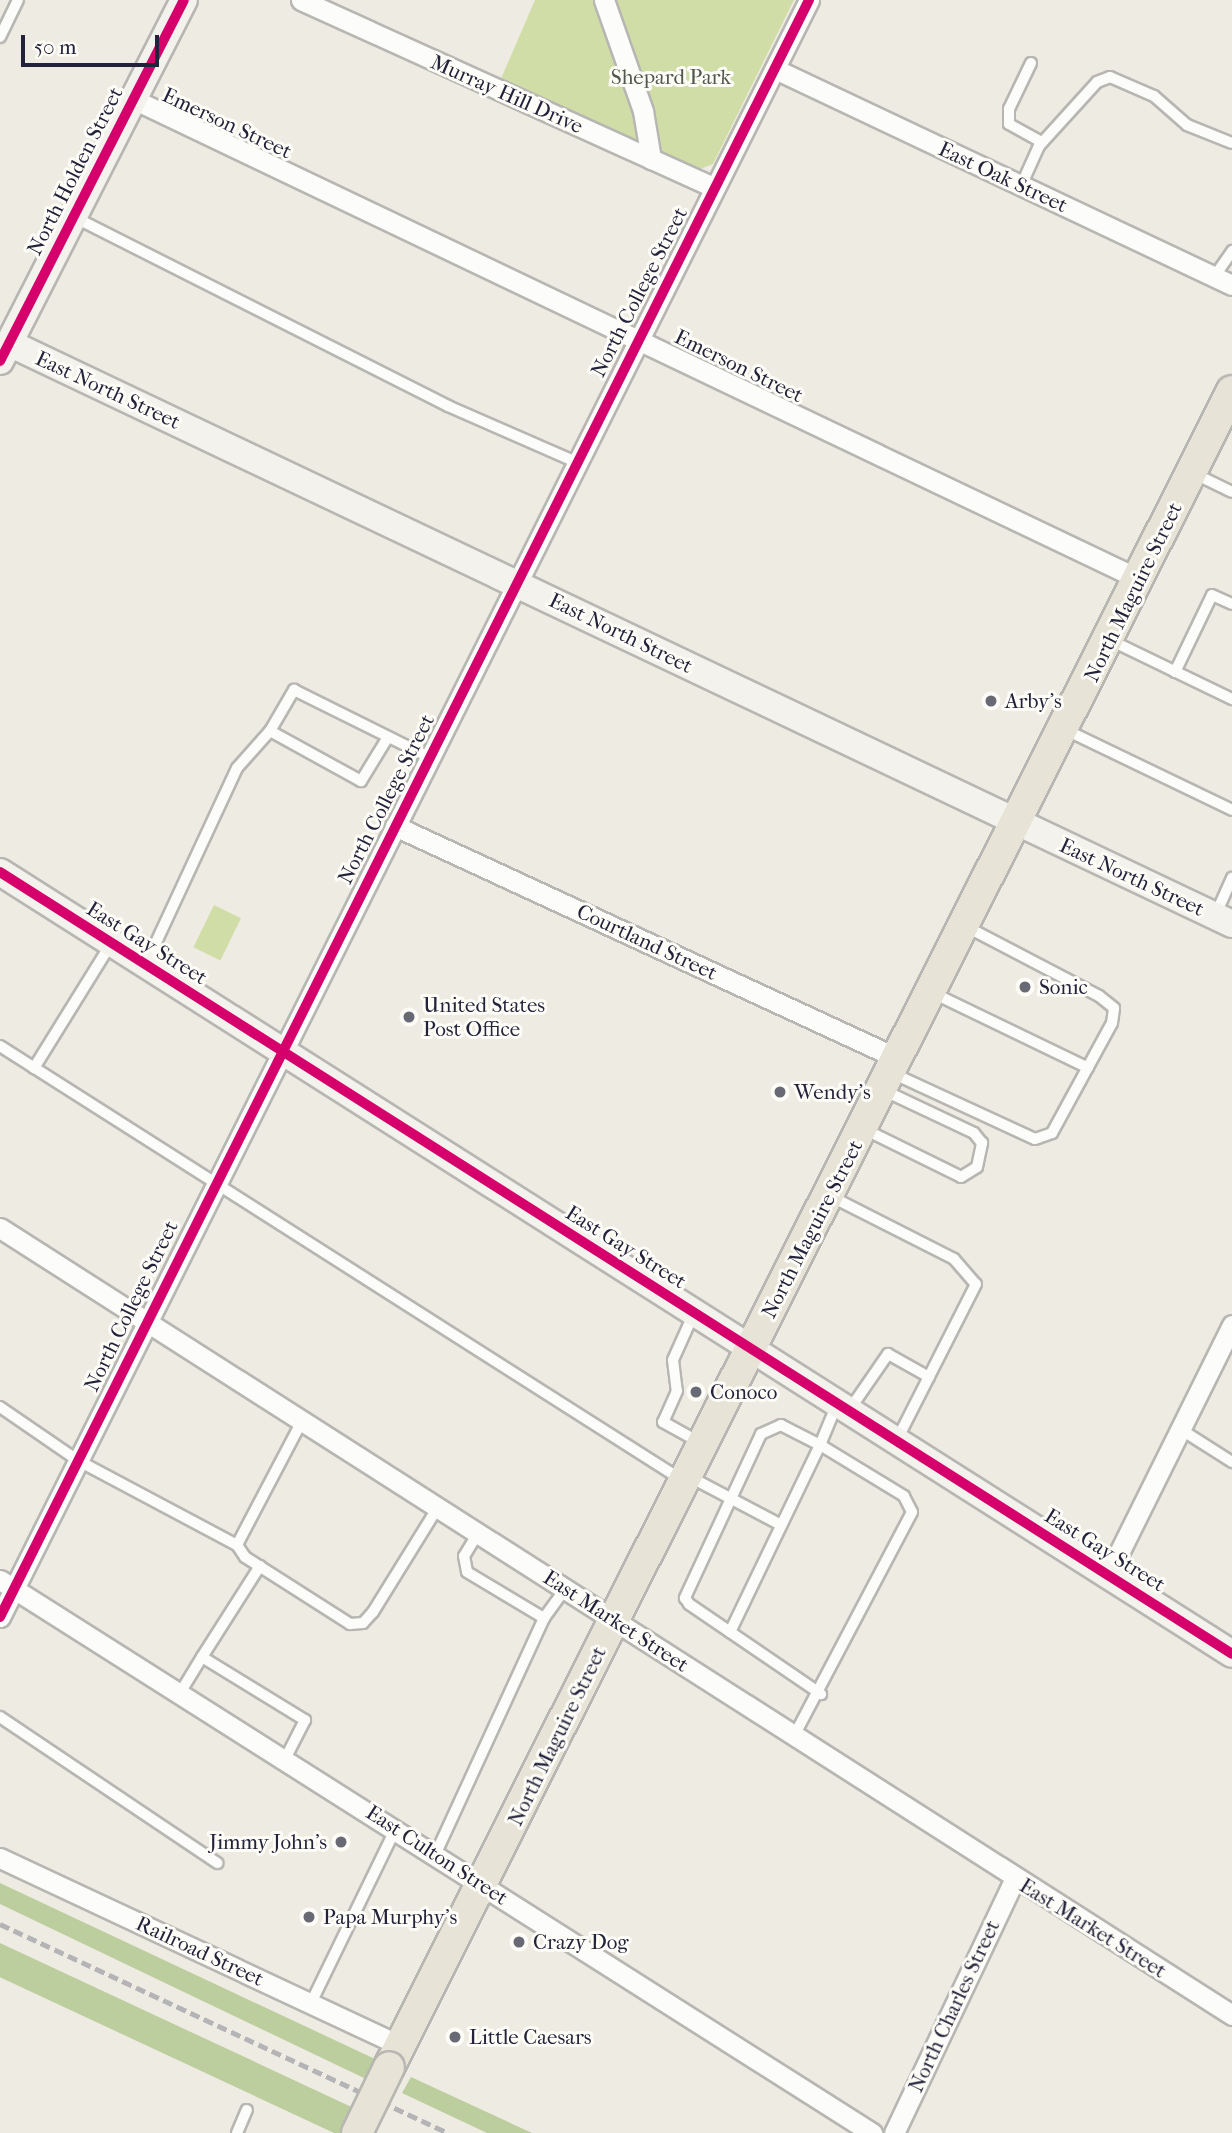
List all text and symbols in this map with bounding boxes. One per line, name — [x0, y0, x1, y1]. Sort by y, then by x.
scale bar — [24, 21, 163, 65]
text: 50 m — [34, 35, 77, 59]
street label: Murray Hill Drive — [427, 49, 587, 139]
park label: Shepard Park — [611, 64, 731, 90]
street label: Emerson Street — [158, 82, 296, 164]
street label: North Holden Street — [22, 83, 128, 259]
street label: East Oak Street — [935, 136, 1071, 218]
street label: North College Street — [585, 203, 693, 381]
street label: Emerson Street — [671, 324, 807, 408]
street label: East North Street — [32, 345, 184, 435]
street label: North Maguire Street — [1079, 498, 1187, 686]
street label: East North Street — [545, 587, 697, 679]
place label: Arby's — [1005, 688, 1062, 714]
marker: Arby's — [983, 693, 999, 709]
street label: North College Street — [332, 710, 440, 888]
street label: East North Street — [1056, 832, 1208, 922]
street label: East Gay Street — [82, 896, 212, 990]
street label: Courtland Street — [573, 898, 721, 986]
place label: Sonic — [1039, 974, 1088, 1000]
marker: Sonic — [1017, 979, 1033, 995]
place label: United States Post Office — [423, 992, 545, 1042]
marker: United States Post Office — [401, 1009, 417, 1025]
place label: Wendy's — [794, 1079, 871, 1105]
marker: Wendy's — [772, 1084, 788, 1100]
street label: North Maguire Street — [756, 1136, 868, 1322]
street label: East Gay Street — [561, 1200, 691, 1294]
street label: North College Street — [79, 1216, 183, 1396]
place label: Conoco — [710, 1379, 777, 1405]
marker: Conoco — [688, 1384, 704, 1400]
street label: East Gay Street — [1040, 1503, 1170, 1597]
street label: East Market Street — [539, 1565, 693, 1677]
street label: North Maguire Street — [503, 1642, 611, 1830]
street label: East Culton Street — [361, 1800, 513, 1910]
place label: Jimmy John's — [209, 1829, 327, 1855]
marker: Jimmy John's — [333, 1834, 349, 1850]
street label: East Market Street — [1015, 1873, 1171, 1983]
place label: Papa Murphy's — [323, 1904, 457, 1930]
marker: Papa Murphy's — [301, 1909, 317, 1925]
street label: Railroad Street — [132, 1910, 268, 1992]
street label: North Charles Street — [903, 1916, 1005, 2096]
place label: Crazy Dog — [533, 1929, 629, 1955]
marker: Crazy Dog — [511, 1934, 527, 1950]
place label: Little Caesars — [469, 2024, 592, 2050]
marker: Little Caesars — [447, 2029, 463, 2045]

